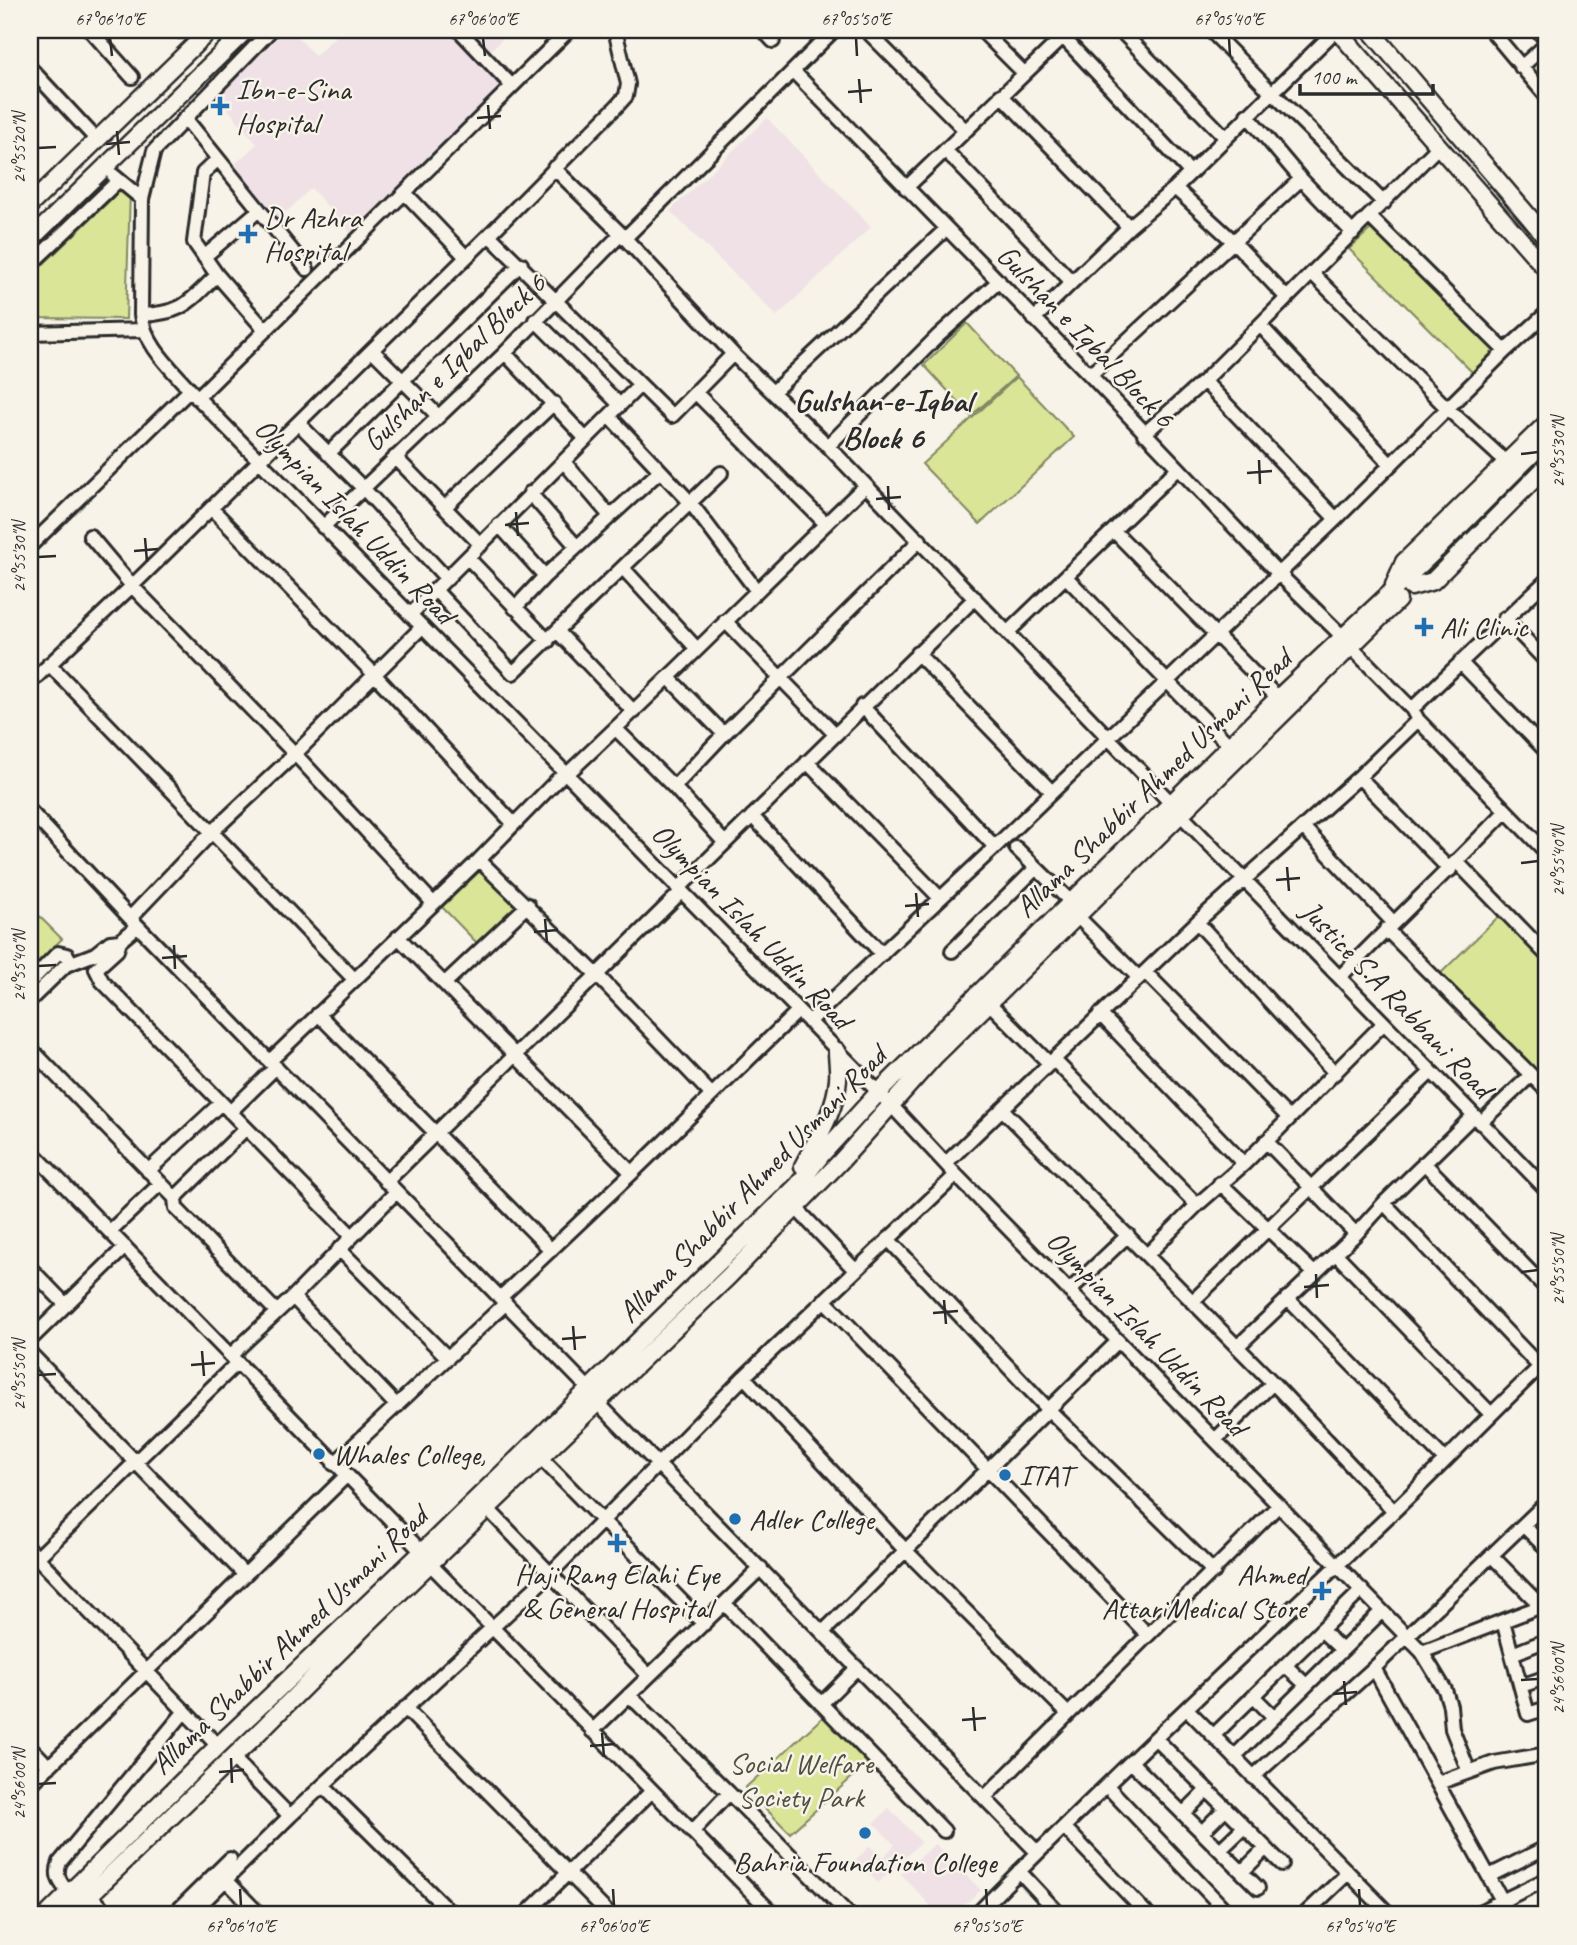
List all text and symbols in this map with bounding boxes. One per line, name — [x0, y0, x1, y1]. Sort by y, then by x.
text: 67°06'10"E — [75, 8, 147, 30]
text: 67°06'00"E — [448, 8, 520, 30]
text: 67°05'50"E — [821, 8, 893, 30]
text: 67°05'40"E — [1194, 8, 1266, 30]
scale bar — [1300, 52, 1434, 96]
text: 100 m — [1311, 64, 1358, 90]
place label: Ibn-e-Sina Hospital — [236, 70, 352, 142]
marker: Ibn-e-Sina Hospital — [210, 96, 230, 116]
text: 24°55'20"N — [8, 109, 30, 183]
place label: Dr Azhra Hospital — [264, 198, 363, 270]
marker: Dr Azhra Hospital — [238, 224, 258, 244]
street label: Gulshan e Iqbal Block 6 — [989, 236, 1184, 437]
street label: Gulshan e Iqbal Block 6 — [354, 264, 555, 459]
district label: Gulshan-e-Iqbal Block 6 — [794, 380, 978, 458]
street label: Olympian Islah Uddin Road — [247, 410, 466, 635]
text: 24°55'30"N — [1547, 413, 1569, 487]
text: 24°55'30"N — [8, 518, 30, 592]
place label: Ali Clinic — [1440, 608, 1529, 646]
marker: Ali Clinic — [1414, 617, 1434, 637]
street label: Allama Shabbir Ahmed Usmani Road — [1007, 638, 1302, 925]
street label: Olympian Islah Uddin Road — [644, 815, 863, 1040]
text: 24°55'40"N — [1547, 822, 1569, 896]
street label: Justice S.A Rabbani Road — [1292, 891, 1504, 1109]
text: 24°55'40"N — [8, 927, 30, 1001]
street label: Allama Shabbir Ahmed Usmani Road — [610, 1035, 897, 1330]
street label: Olympian Islah Uddin Road — [1039, 1222, 1258, 1447]
text: 24°55'50"N — [1547, 1231, 1569, 1305]
text: 24°55'50"N — [8, 1336, 30, 1410]
place label: Whales College, — [333, 1435, 486, 1473]
marker: Whales College, — [311, 1446, 327, 1462]
place label: ITAT — [1019, 1456, 1079, 1494]
marker: ITAT — [997, 1467, 1013, 1483]
street label: Allama Shabbir Ahmed Usmani Road — [143, 1495, 438, 1782]
place label: Adler College — [749, 1500, 876, 1538]
marker: Adler College — [727, 1511, 743, 1527]
marker: Haji Rang Elahi Eye & General Hospital — [607, 1533, 627, 1553]
place label: Haji Rang Elahi Eye & General Hospital — [515, 1555, 721, 1627]
place label: Ahmed AttariMedical Store — [1102, 1555, 1310, 1627]
marker: Ahmed AttariMedical Store — [1312, 1581, 1332, 1601]
text: 24°56'00"N — [1547, 1640, 1569, 1714]
park label: Social Welfare Society Park — [729, 1744, 875, 1816]
text: 24°56'00"N — [8, 1745, 30, 1819]
marker: Bahria Foundation College — [857, 1825, 873, 1841]
place label: Bahria Foundation College — [734, 1843, 999, 1881]
text: 67°06'10"E — [206, 1915, 278, 1937]
text: 67°06'00"E — [579, 1915, 651, 1937]
text: 67°05'50"E — [952, 1915, 1024, 1937]
text: 67°05'40"E — [1325, 1915, 1397, 1937]

